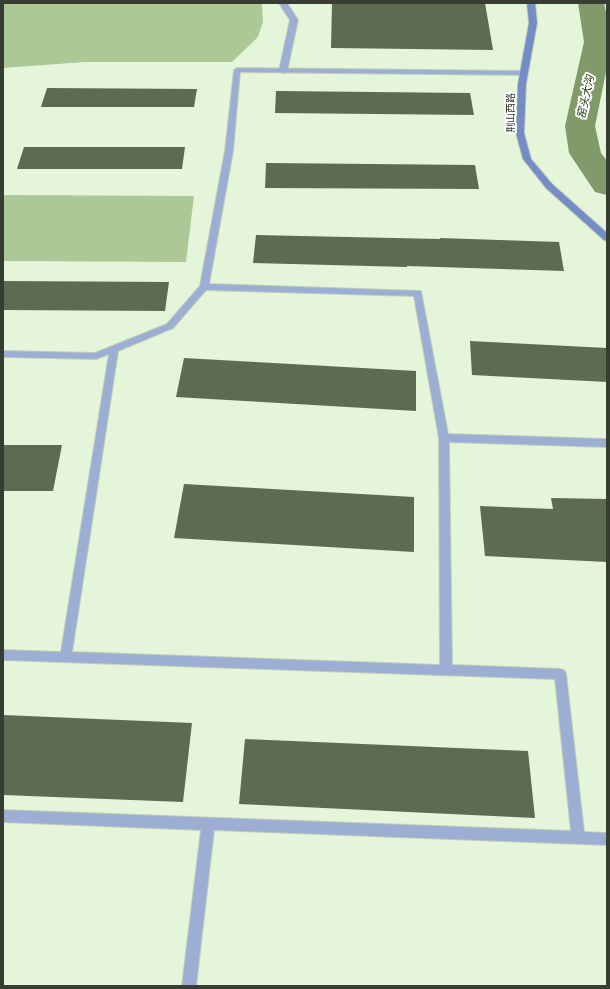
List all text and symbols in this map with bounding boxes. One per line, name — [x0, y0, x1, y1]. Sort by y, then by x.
water label: 窑头大沟 — [575, 74, 597, 120]
street label: 荆山西路 — [505, 93, 517, 133]

